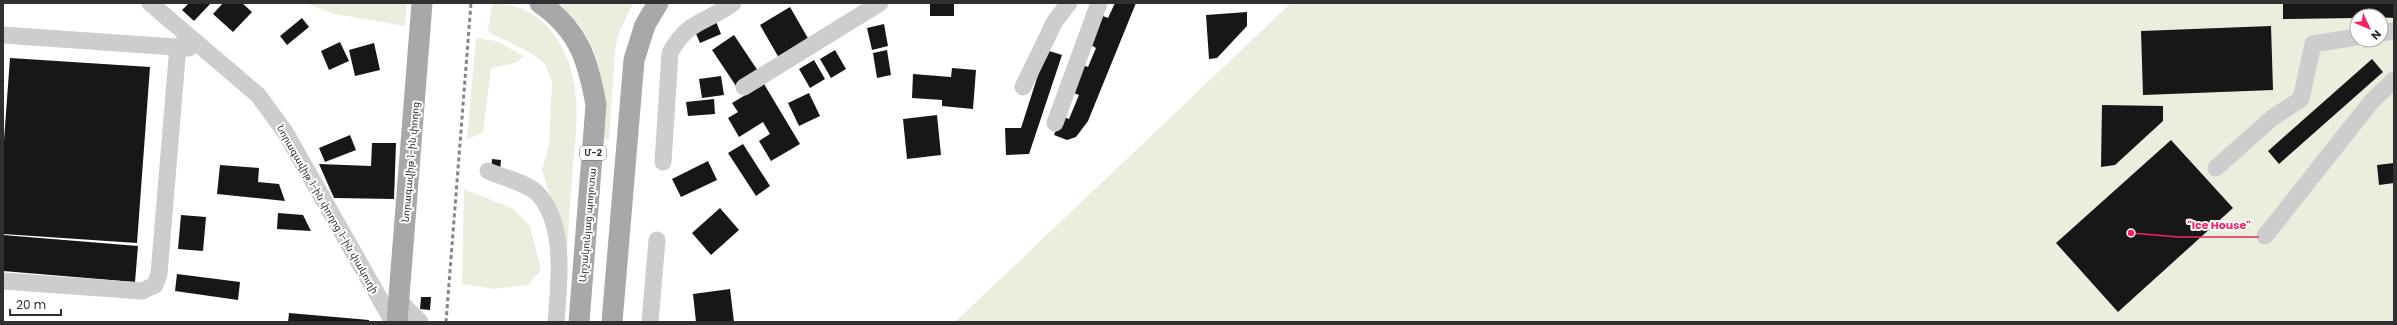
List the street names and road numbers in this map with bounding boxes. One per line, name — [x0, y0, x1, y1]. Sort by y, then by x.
street label: Նորագավիթ 1-ին փողոց — [398, 101, 423, 223]
street label: Նորագավիթ 1-ին փողոց 1-ին փակուղի — [273, 122, 382, 296]
road number: Մ-2 — [580, 146, 606, 160]
street label: Արշակունյաց պողոտա — [575, 167, 600, 283]

